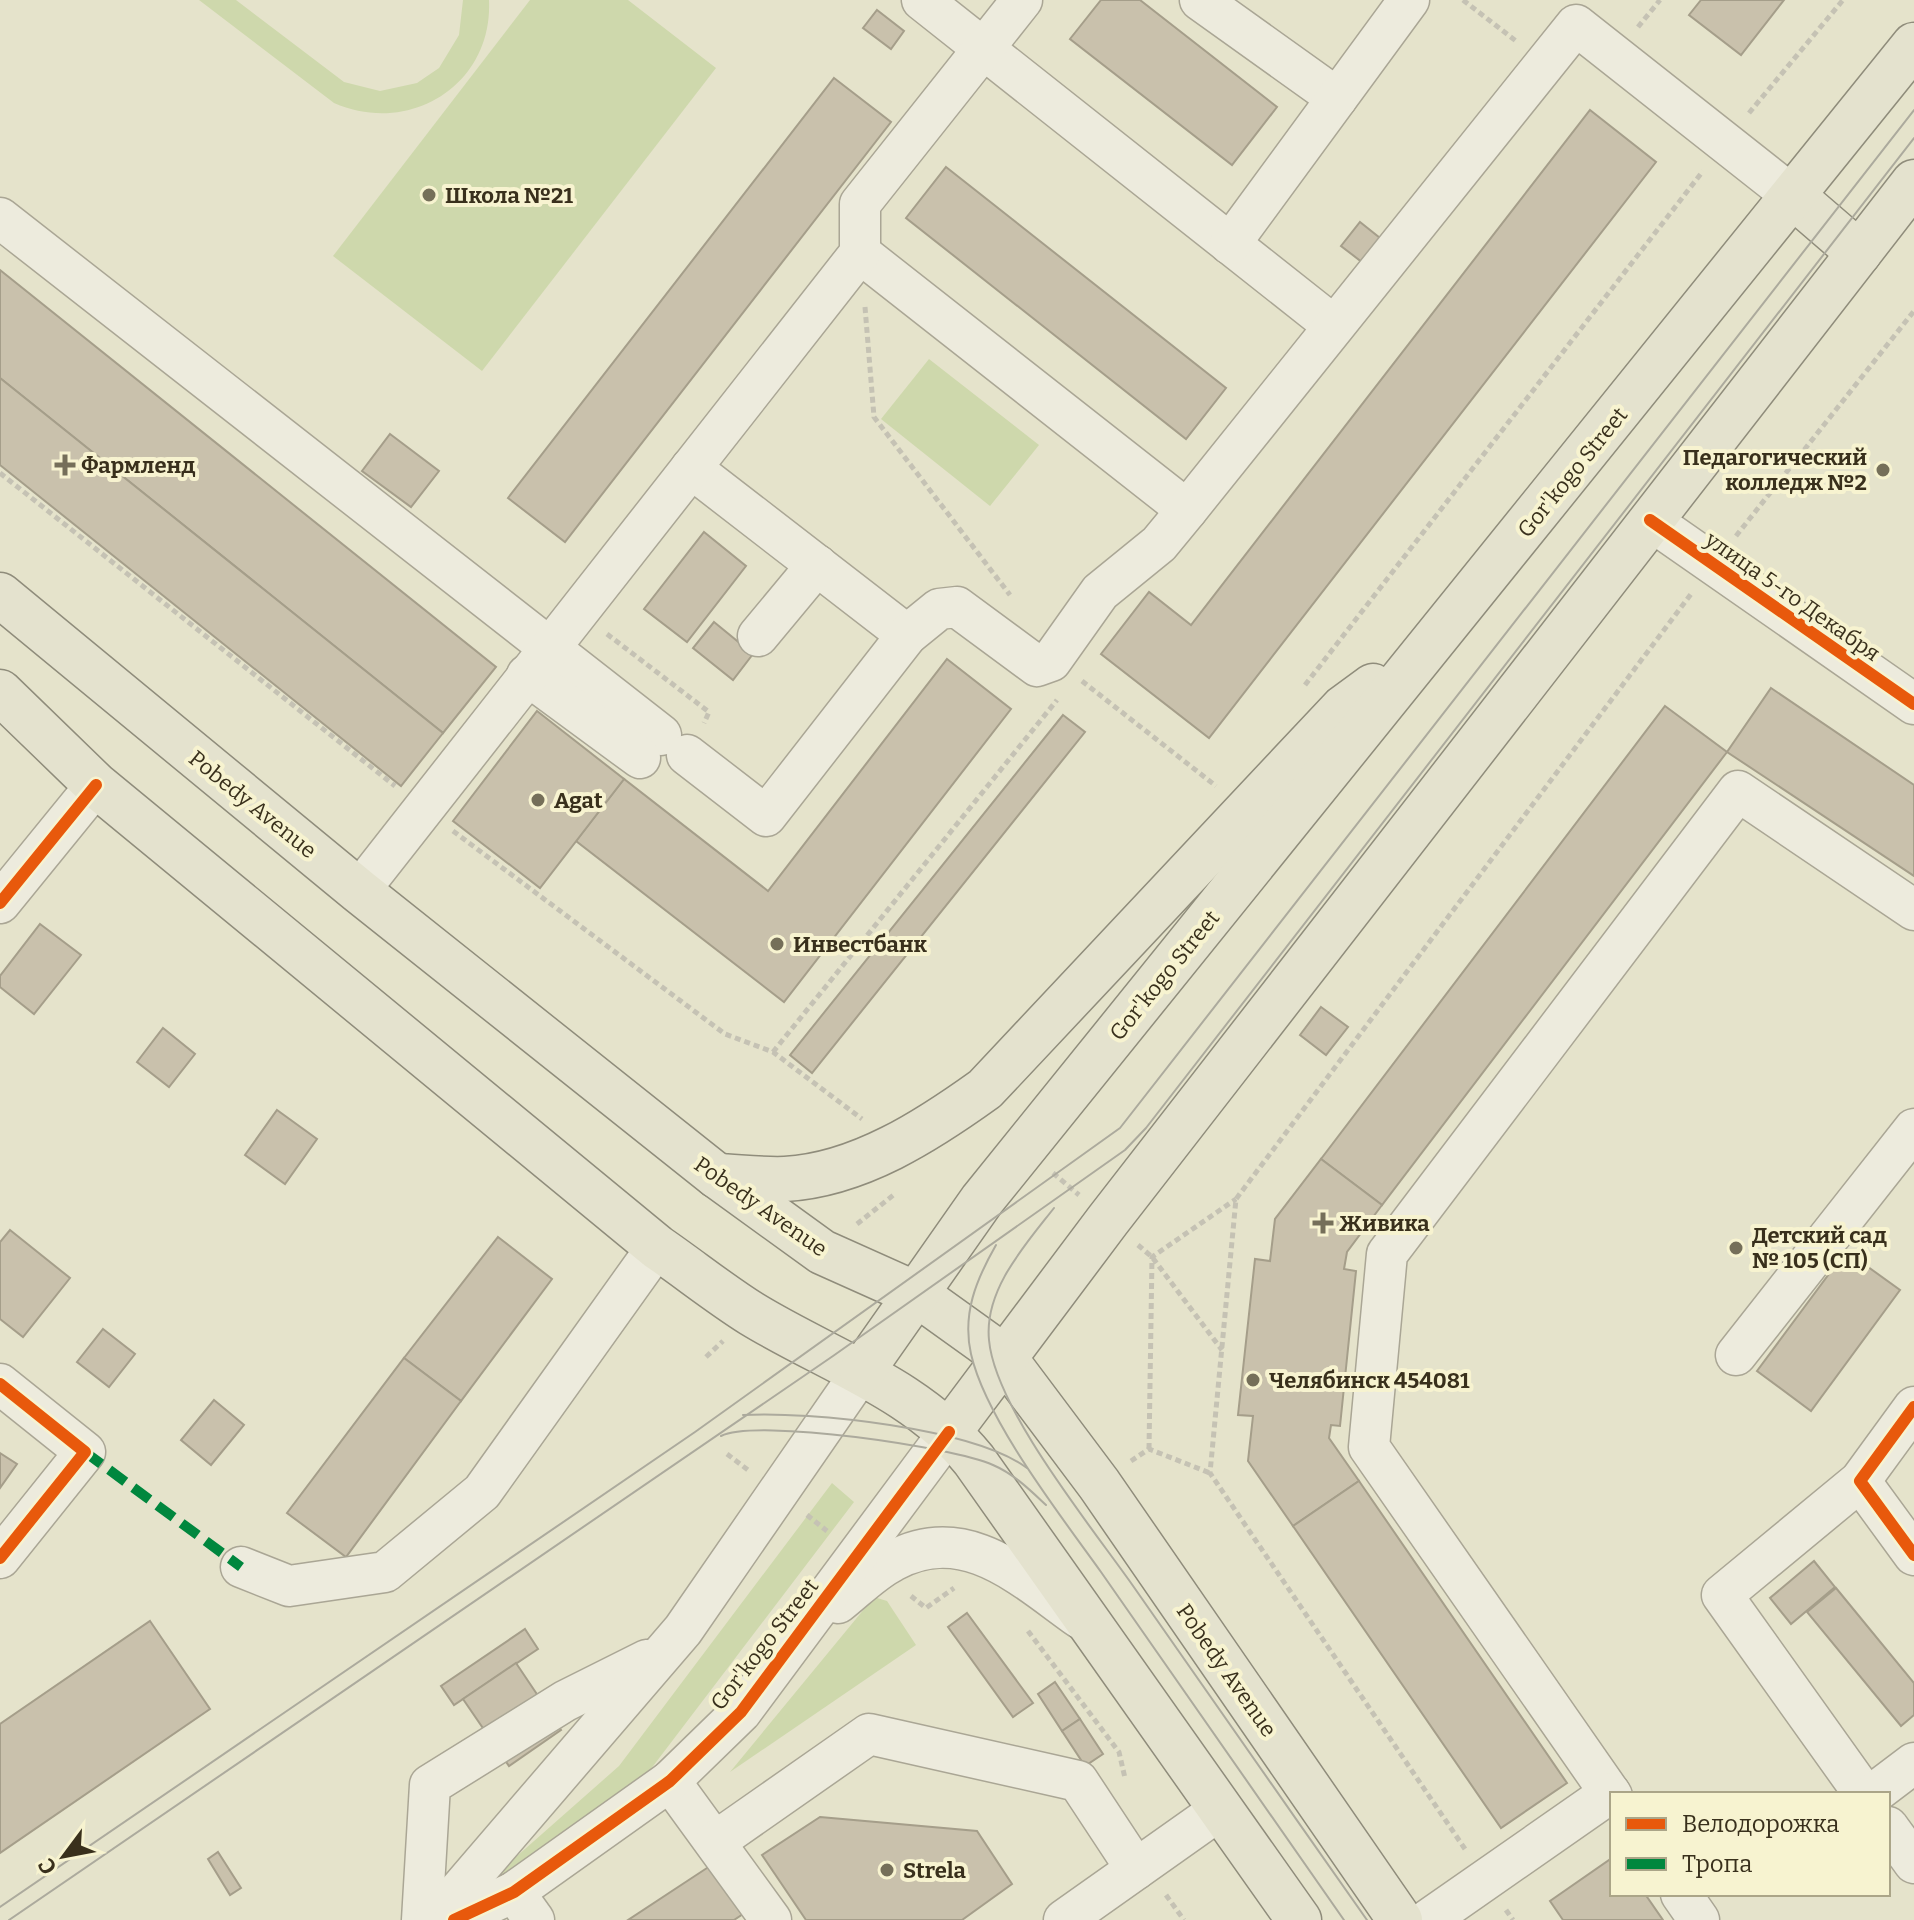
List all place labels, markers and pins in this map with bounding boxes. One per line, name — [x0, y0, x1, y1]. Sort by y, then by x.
place label: Школа №21 — [445, 182, 573, 209]
marker: Школа №21 — [420, 186, 438, 204]
place label: Педагогический колледж №2 — [1683, 444, 1867, 496]
place label: Фармленд — [81, 452, 195, 479]
marker: Фармленд — [56, 456, 74, 474]
marker: Педагогический колледж №2 — [1874, 461, 1892, 479]
place label: Agat — [554, 787, 603, 814]
marker: Agat — [529, 791, 547, 809]
place label: Инвестбанк — [793, 931, 928, 958]
marker: Инвестбанк — [768, 935, 786, 953]
place label: Живика — [1339, 1210, 1430, 1237]
marker: Живика — [1314, 1214, 1332, 1232]
place label: Детский сад № 105 (СП) — [1752, 1222, 1887, 1274]
marker: Детский сад № 105 (СП) — [1727, 1239, 1745, 1257]
place label: Челябинск 454081 — [1269, 1367, 1470, 1394]
marker: Челябинск 454081 — [1244, 1371, 1262, 1389]
place label: Strela — [903, 1857, 966, 1884]
marker: Strela — [878, 1861, 896, 1879]

